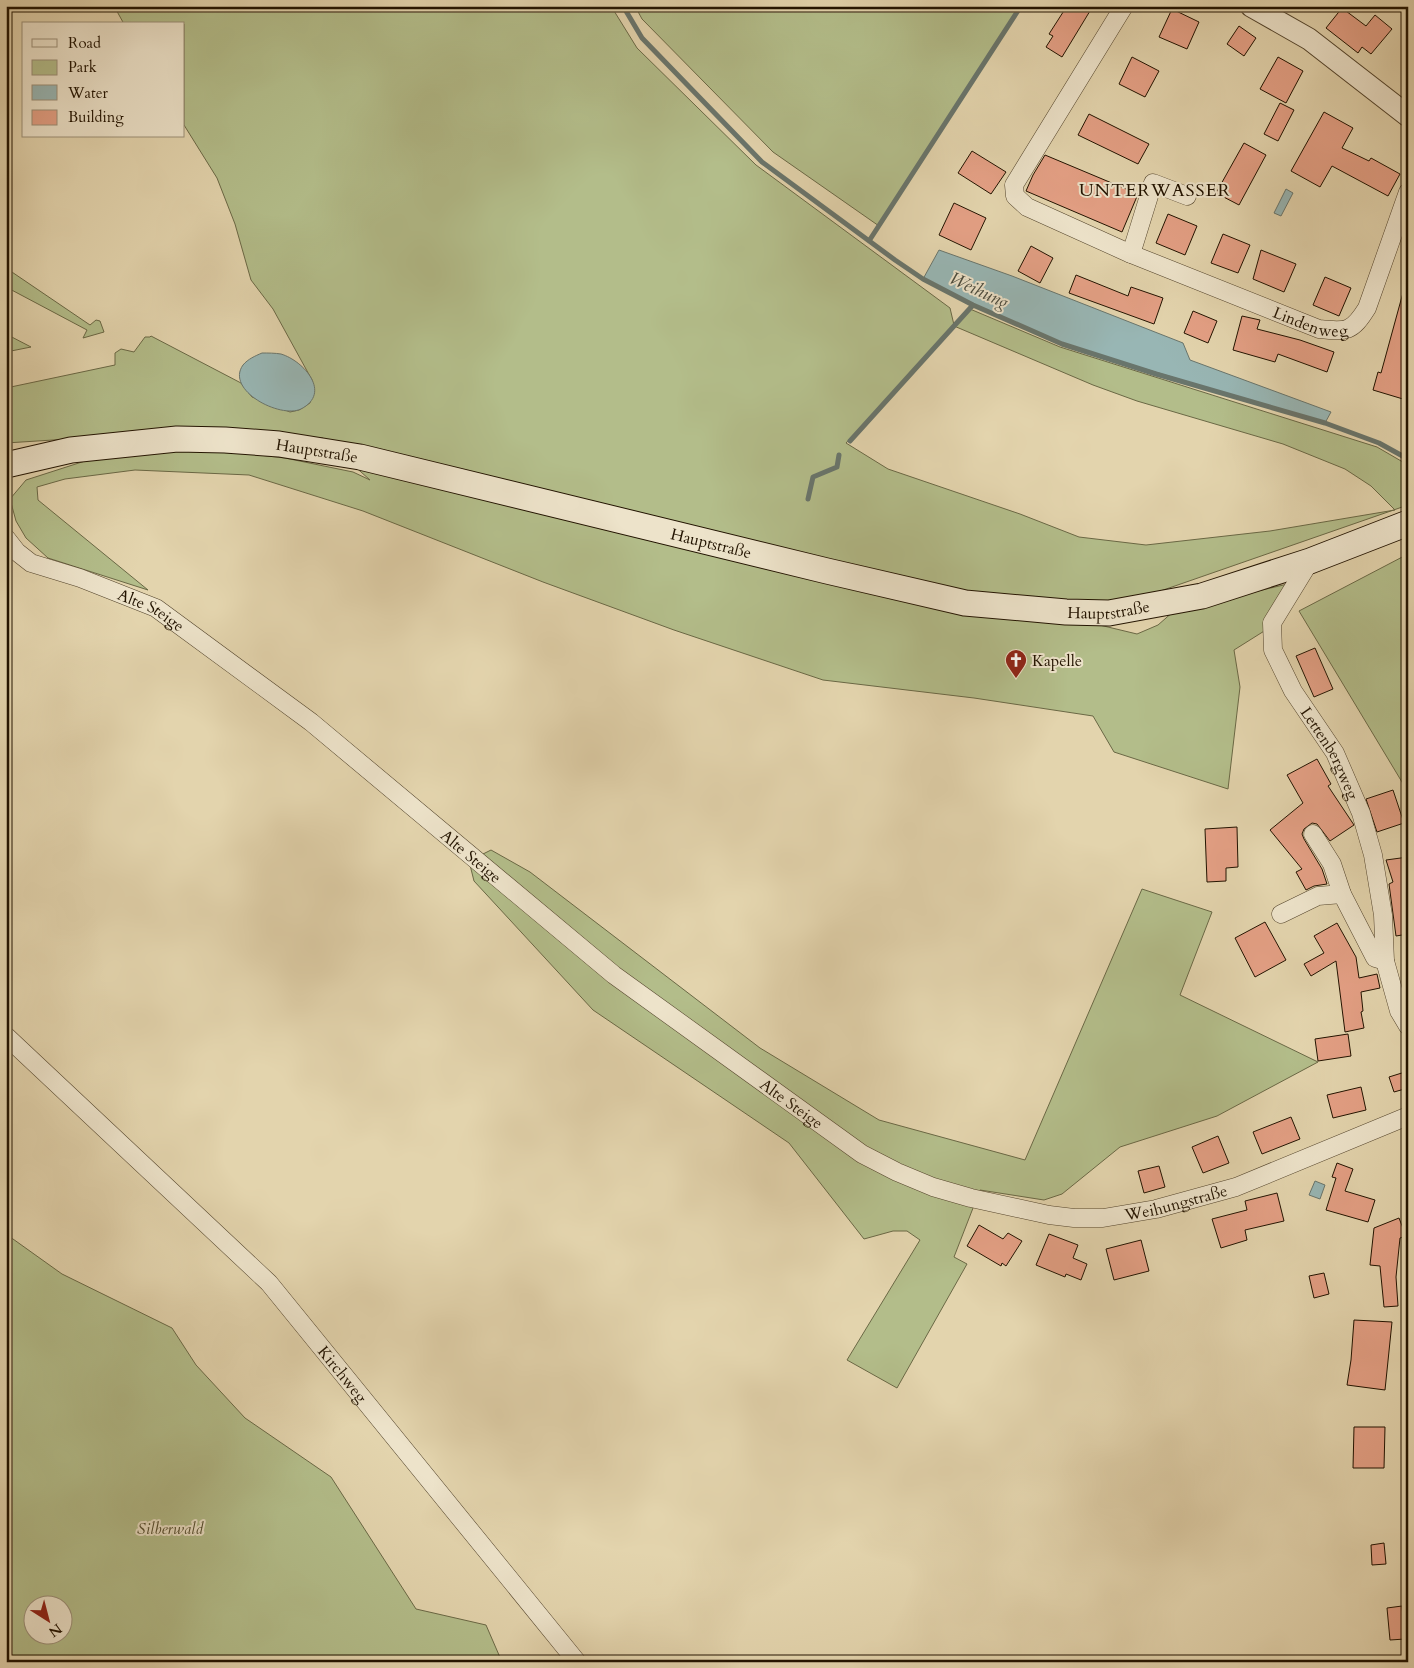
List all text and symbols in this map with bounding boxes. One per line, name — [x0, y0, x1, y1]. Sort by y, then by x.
legend — [22, 22, 185, 138]
text: Road — [68, 33, 101, 53]
text: Park — [68, 57, 97, 77]
text: Water — [67, 83, 109, 103]
text: Building — [68, 107, 124, 127]
district label: UNTERWASSER — [1079, 178, 1231, 203]
water label: Weihung — [945, 266, 1012, 315]
street label: Lindenweg — [1269, 302, 1350, 342]
street label: Hauptstraße — [274, 434, 359, 469]
street label: Hauptstraße — [668, 523, 754, 564]
street label: Alte Steige — [114, 584, 189, 637]
street label: Hauptstraße — [1067, 596, 1152, 625]
church icon: Kapelle — [1004, 648, 1028, 679]
place label: Kapelle — [1032, 650, 1082, 672]
street label: Lettenbergweg — [1295, 703, 1364, 803]
street label: Alte Steige — [436, 825, 506, 889]
street label: Alte Steige — [755, 1074, 827, 1134]
street label: Weihungstraße — [1122, 1180, 1230, 1226]
street label: Kirchweg — [312, 1341, 372, 1408]
park label: Silberwald — [137, 1518, 204, 1540]
north arrow — [22, 1596, 72, 1646]
text: N — [45, 1619, 66, 1641]

